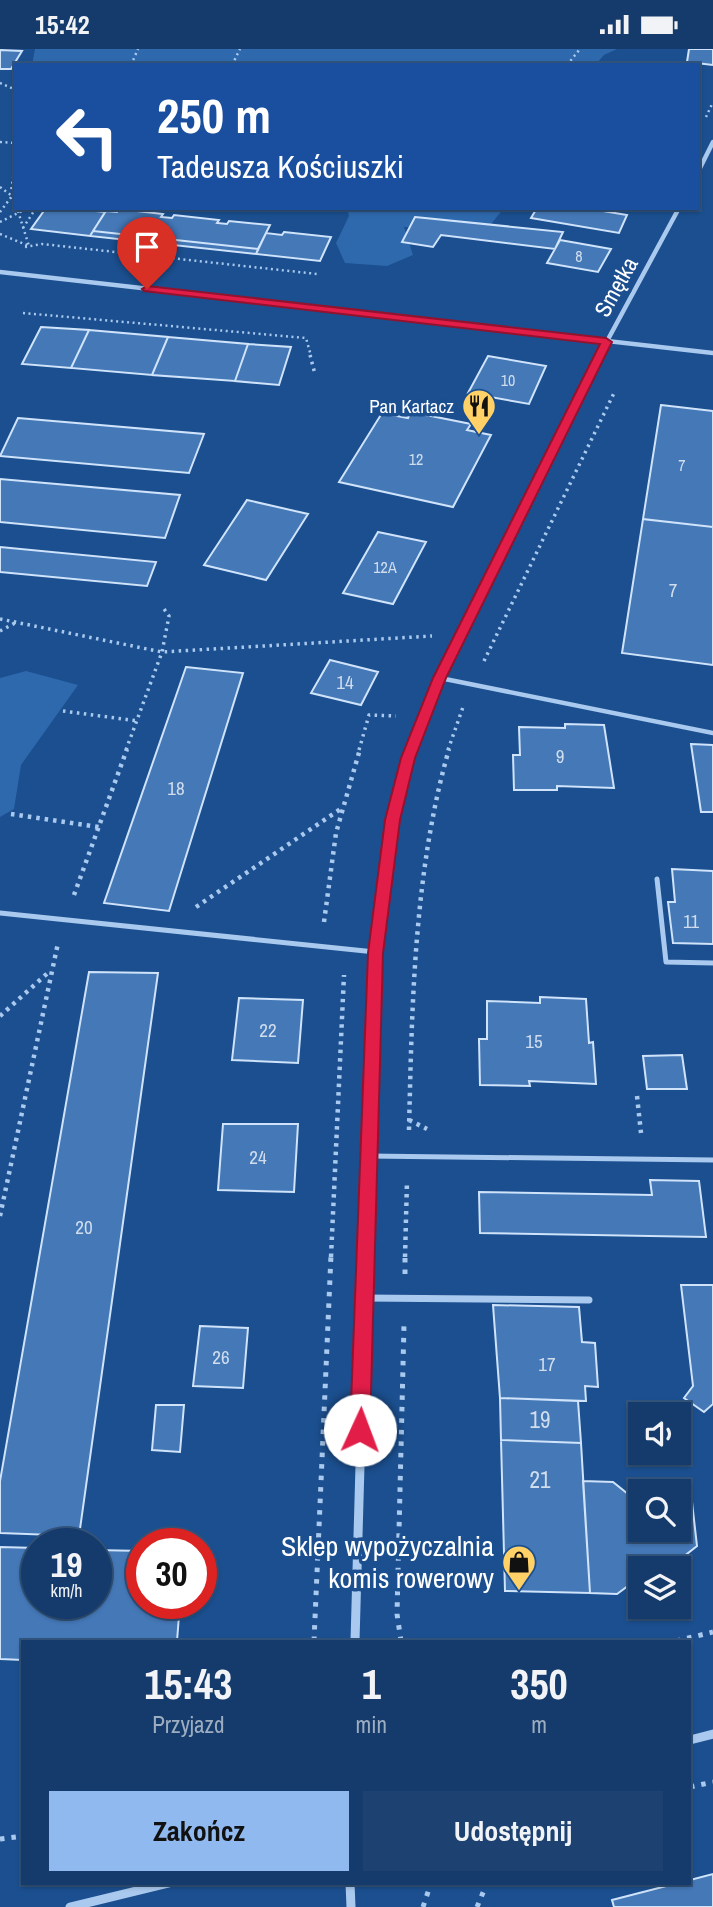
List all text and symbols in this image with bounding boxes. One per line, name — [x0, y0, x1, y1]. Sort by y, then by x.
text: 15:42 — [35, 7, 90, 42]
text: 250 m — [157, 82, 271, 148]
icon: left — [42, 91, 133, 182]
text: Tadeusza Kościuszki — [157, 145, 404, 188]
pin — [117, 217, 177, 289]
icon: arrive — [128, 228, 166, 266]
house number: 8 — [575, 245, 583, 267]
street label: Smętka — [587, 251, 645, 322]
house number: 10 — [501, 369, 515, 391]
restaurant icon: Pan Kartacz — [460, 387, 498, 436]
place label: Pan Kartacz — [369, 393, 454, 419]
house number: 12 — [409, 448, 423, 470]
house number: 7 — [678, 454, 686, 476]
house number: 12A — [373, 556, 397, 578]
house number: 7 — [669, 577, 678, 603]
house number: 14 — [336, 669, 354, 695]
house number: 9 — [556, 743, 564, 769]
house number: 18 — [167, 775, 185, 801]
house number: 11 — [683, 908, 699, 934]
house number: 22 — [259, 1017, 277, 1043]
house number: 15 — [525, 1028, 543, 1054]
house number: 24 — [249, 1144, 267, 1170]
house number: 20 — [75, 1214, 93, 1240]
house number: 26 — [212, 1344, 230, 1370]
house number: 17 — [538, 1351, 556, 1377]
position arrow — [323, 1393, 397, 1467]
map controls — [628, 1402, 691, 1619]
button: sound — [628, 1402, 691, 1465]
house number: 19 — [530, 1404, 550, 1435]
house number: 21 — [530, 1464, 551, 1495]
button: search — [628, 1479, 691, 1542]
place label: Sklep wypożyczalnia komis rowerowy — [281, 1527, 495, 1597]
speed limit sign: 30 — [126, 1528, 217, 1619]
text: 19 — [51, 1541, 82, 1588]
shop icon: Sklep wypożyczalnia komis rowerowy — [500, 1543, 538, 1592]
button: layers — [628, 1556, 691, 1619]
text: km/h — [51, 1578, 83, 1603]
text: 15:43 — [144, 1656, 232, 1712]
text: 1 — [362, 1656, 381, 1712]
text: 350 — [510, 1656, 568, 1712]
text: Przyjazd — [152, 1709, 224, 1740]
text: min — [356, 1709, 387, 1740]
text: m — [531, 1709, 547, 1740]
button: Zakończ — [49, 1791, 349, 1871]
button: Udostępnij — [363, 1791, 663, 1871]

